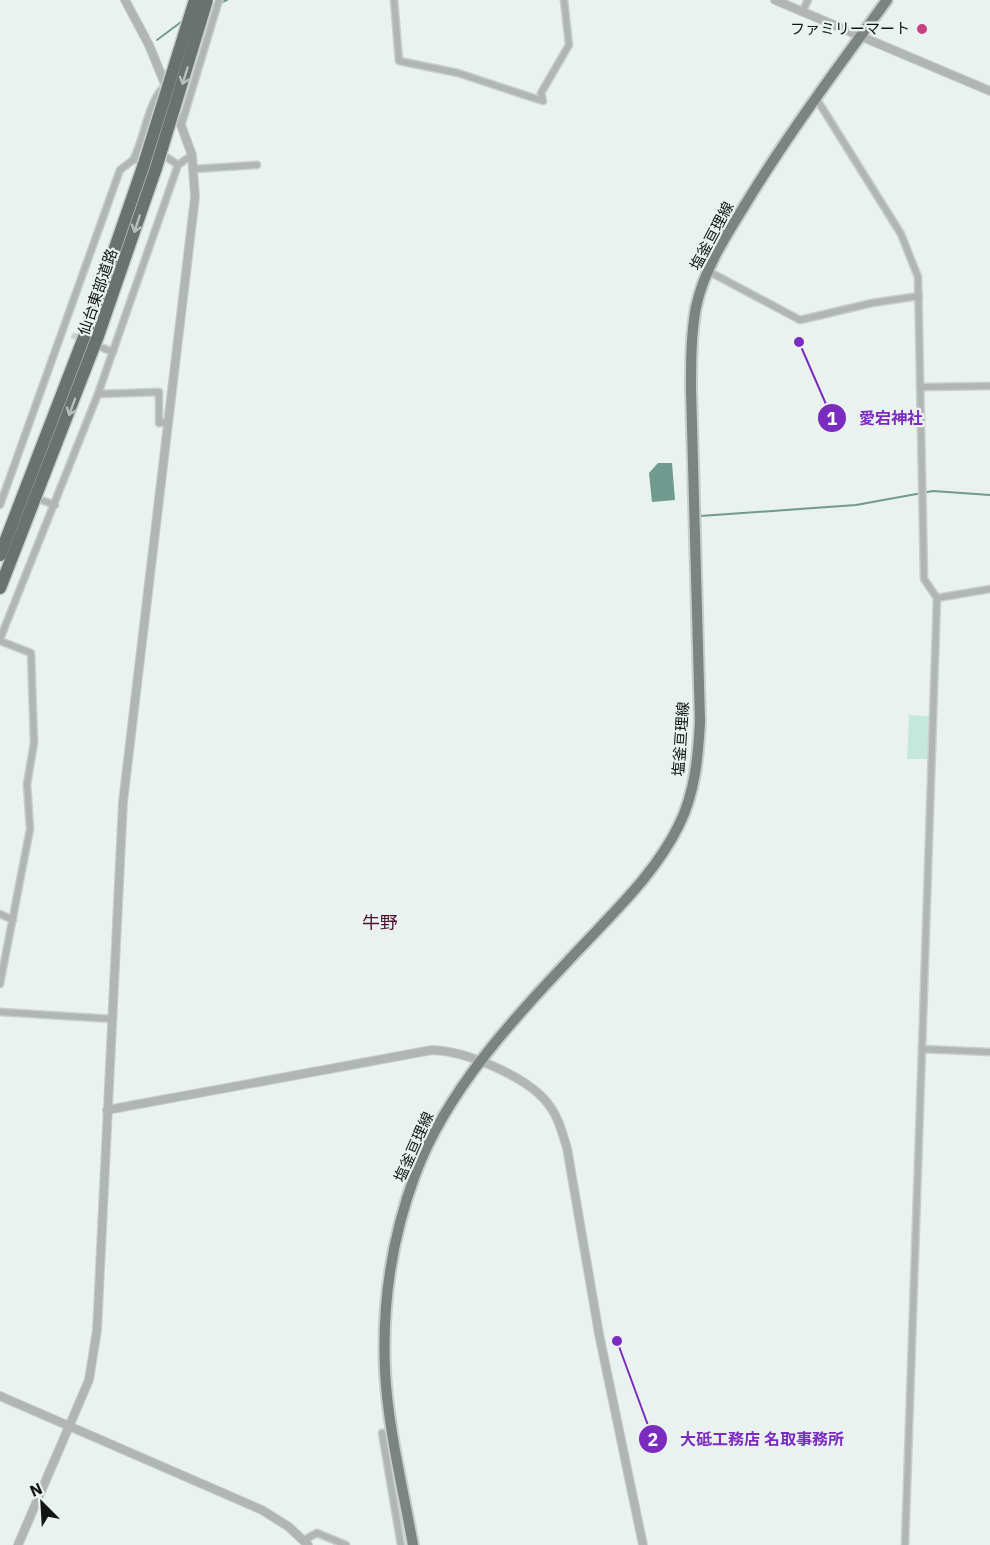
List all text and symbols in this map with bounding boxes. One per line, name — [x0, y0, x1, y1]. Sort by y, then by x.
place label: ファミリーマート — [790, 19, 910, 38]
marker: ファミリーマート — [915, 22, 929, 36]
one-way arrow — [179, 66, 190, 85]
street label: 塩釜亘理線 — [686, 198, 738, 273]
one-way arrow — [131, 214, 142, 233]
street label: 仙台東部道路 — [74, 246, 121, 337]
one-way arrow — [65, 397, 76, 416]
callout: 愛宕神社 — [817, 401, 935, 435]
text: 1 — [827, 407, 838, 430]
text: 愛宕神社 — [859, 408, 923, 428]
street label: 塩釜亘理線 — [668, 701, 693, 777]
district label: 牛野 — [362, 911, 398, 934]
street label: 塩釜亘理線 — [390, 1109, 437, 1185]
callout: 大砥工務店 名取事務所 — [638, 1422, 856, 1456]
text: 2 — [648, 1428, 658, 1451]
text: 大砥工務店 名取事務所 — [680, 1429, 844, 1449]
north arrow — [12, 1473, 72, 1533]
text: N — [27, 1478, 45, 1501]

